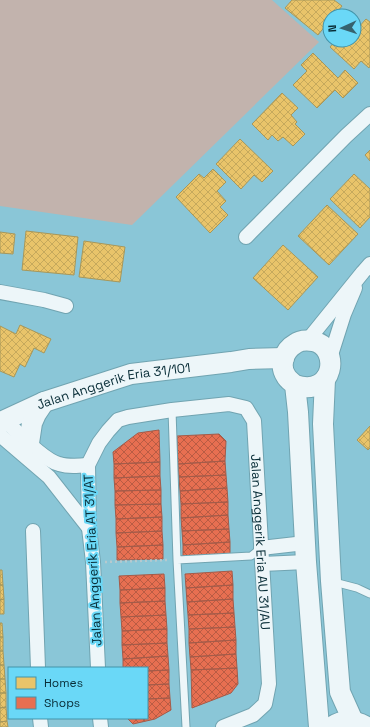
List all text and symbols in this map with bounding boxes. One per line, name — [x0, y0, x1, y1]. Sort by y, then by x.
north arrow — [322, 8, 362, 48]
text: N — [325, 24, 339, 33]
street label: Jalan Anggerik Eria 31/101 — [33, 359, 191, 413]
street label: Jalan Anggerik Eria AU 31/AU — [247, 453, 274, 631]
street label: Jalan Anggerik Eria AT 31/AT — [79, 473, 105, 646]
legend — [8, 667, 148, 719]
text: Homes — [44, 675, 83, 691]
text: Shops — [44, 695, 80, 711]

